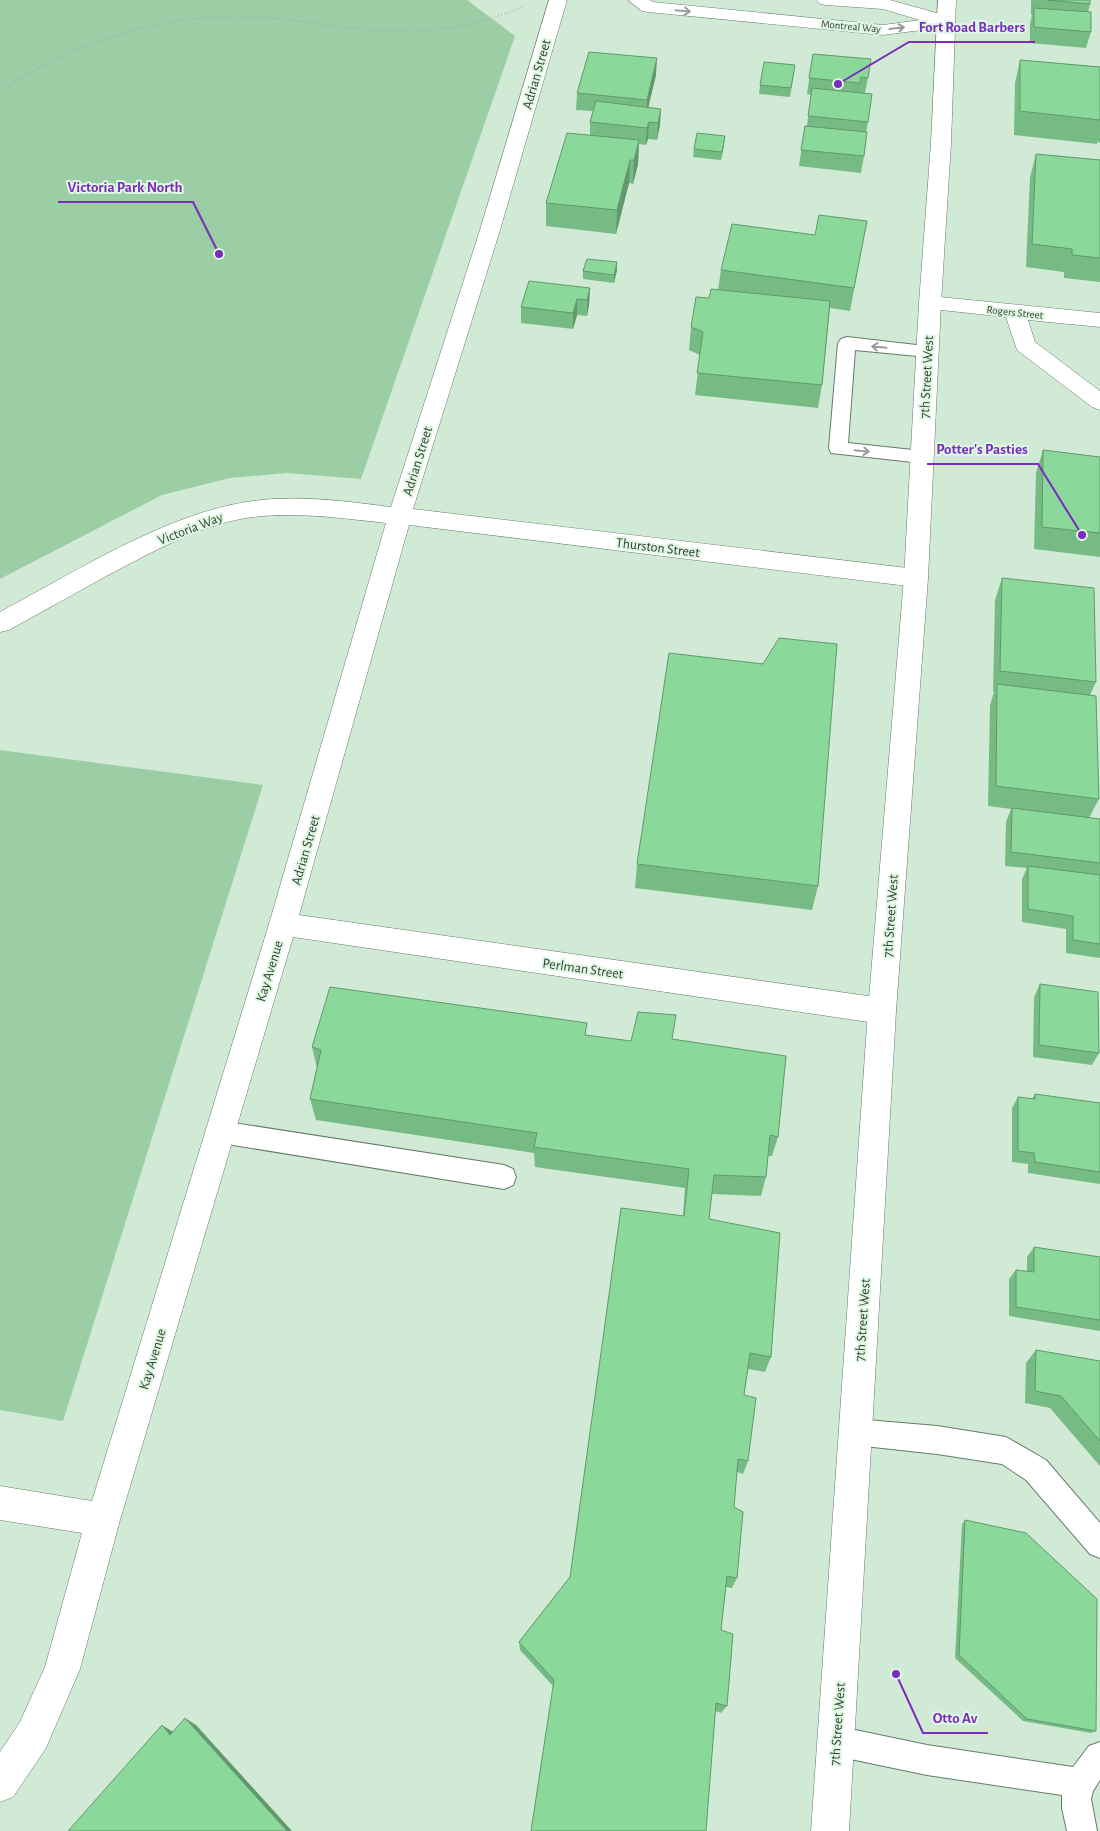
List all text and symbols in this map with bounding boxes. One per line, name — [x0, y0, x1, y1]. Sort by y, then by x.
one-way arrow — [675, 6, 691, 16]
callout: Fort Road Barbers — [909, 12, 1035, 42]
street label: Montreal Way — [821, 18, 882, 35]
text: Fort Road Barbers — [919, 20, 1025, 35]
one-way arrow — [889, 23, 905, 33]
street label: Adrian Street — [520, 37, 554, 111]
callout: Victoria Park North — [58, 172, 193, 202]
text: Victoria Park North — [67, 180, 183, 195]
street label: Rogers Street — [986, 304, 1044, 321]
street label: 7th Street West — [918, 335, 936, 419]
one-way arrow — [871, 342, 887, 351]
street label: Adrian Street — [401, 424, 435, 498]
callout: Potter's Pasties — [927, 434, 1038, 464]
text: Potter's Pasties — [936, 442, 1028, 457]
one-way arrow — [854, 446, 870, 456]
street label: Victoria Way — [156, 510, 225, 548]
street label: Thurston Street — [615, 536, 701, 560]
street label: Adrian Street — [289, 813, 323, 887]
street label: 7th Street West — [881, 874, 901, 958]
street label: Kay Avenue — [254, 939, 286, 1003]
street label: Perlman Street — [542, 956, 625, 982]
street label: 7th Street West — [853, 1278, 873, 1362]
street label: Kay Avenue — [137, 1327, 169, 1391]
street label: 7th Street West — [828, 1682, 848, 1766]
callout: Otto Av — [923, 1703, 988, 1733]
text: Otto Av — [933, 1711, 978, 1726]

